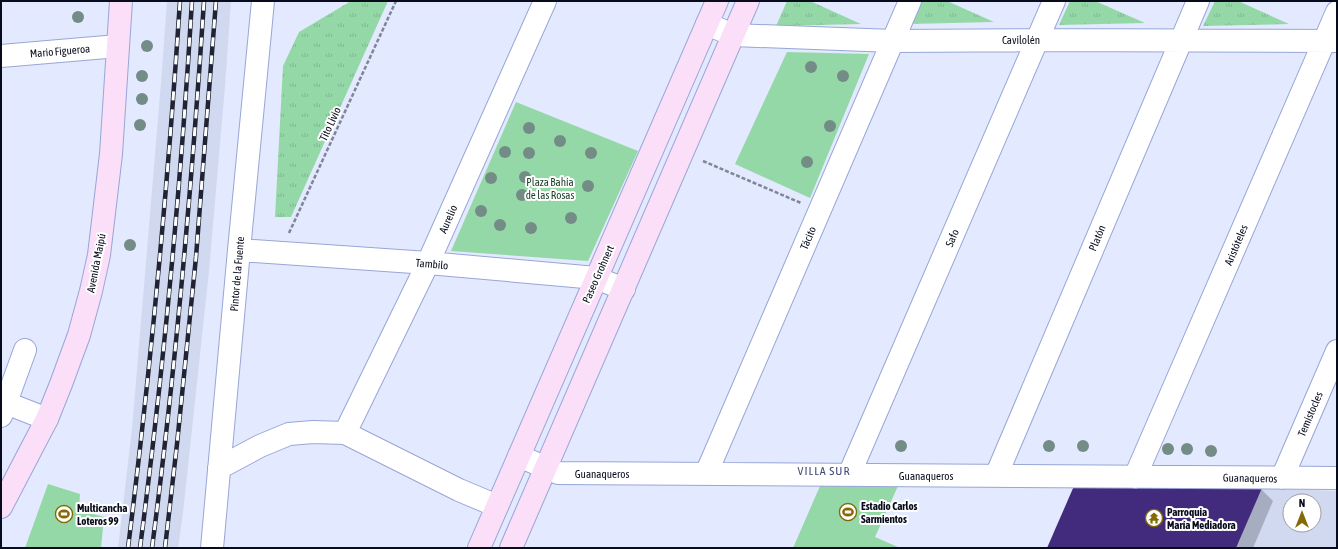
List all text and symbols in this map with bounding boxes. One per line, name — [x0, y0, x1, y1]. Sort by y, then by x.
street label: Cavilolén — [1002, 34, 1040, 46]
street label: Mario Figueroa — [29, 42, 91, 60]
street label: Tito Livio — [317, 105, 343, 143]
park label: Plaza Bahía de las Rosas — [526, 176, 574, 201]
street label: Aurelio — [437, 203, 459, 235]
street label: Platón — [1086, 223, 1108, 253]
street label: Aristóteles — [1222, 223, 1250, 267]
street label: Tácito — [798, 225, 818, 251]
street label: Safo — [943, 227, 961, 249]
street label: Avenida Maipú — [84, 232, 108, 294]
street label: Pintor de la Fuente — [228, 236, 246, 312]
street label: Paseo Grohnert — [580, 243, 616, 305]
street label: Tambilo — [415, 257, 449, 271]
street label: Temístocles — [1295, 390, 1325, 438]
district label: VILLA SUR — [798, 464, 850, 478]
street label: Guanaqueros — [575, 468, 629, 480]
street label: Guanaqueros — [899, 470, 953, 482]
street label: Guanaqueros — [1223, 472, 1277, 484]
north arrow — [1282, 493, 1322, 533]
text: N — [1299, 497, 1305, 509]
place label: Estadio Carlos Sarmientos — [861, 500, 918, 525]
place label: Multicancha Loteros 99 — [77, 502, 127, 527]
sports icon: Estadio Carlos Sarmientos — [838, 502, 858, 522]
sports icon: Multicancha Loteros 99 — [54, 504, 74, 524]
place label: Parroquia María Mediadora — [1167, 506, 1236, 531]
temple icon: Parroquia María Mediadora — [1144, 508, 1164, 528]

